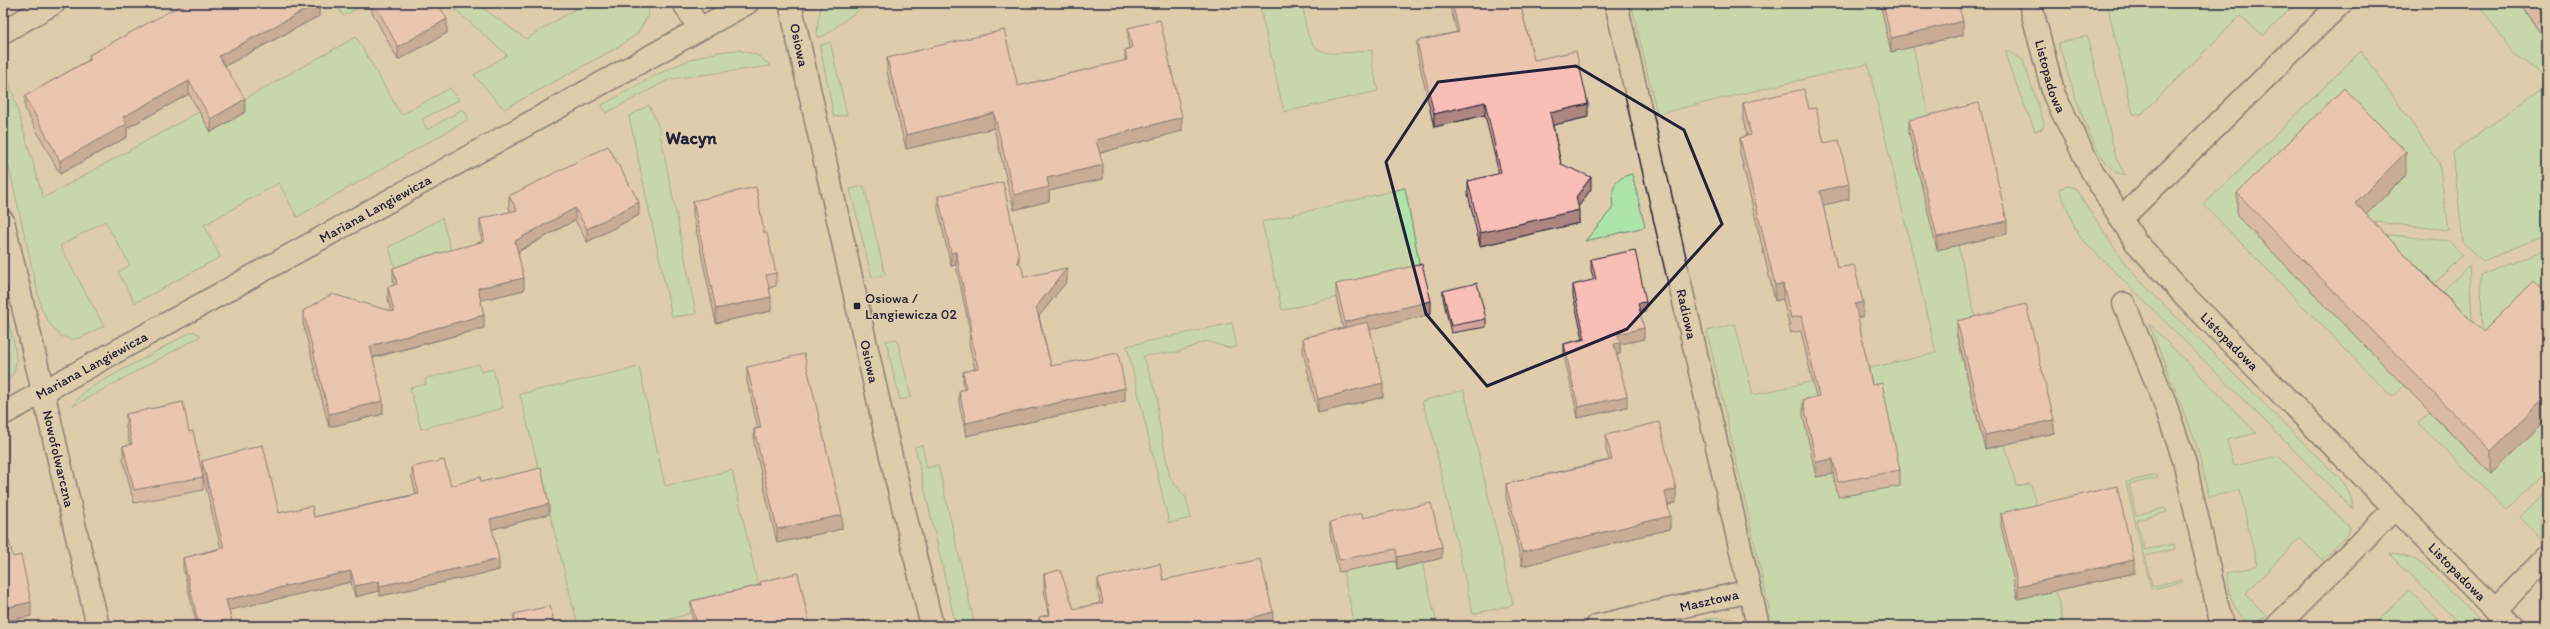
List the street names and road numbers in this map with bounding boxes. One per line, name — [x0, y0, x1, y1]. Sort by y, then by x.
street label: Osiowa — [786, 22, 812, 69]
street label: Listopadowa — [2031, 38, 2070, 116]
street label: Mariana Langiewicza — [316, 171, 435, 247]
street label: Radiowa — [1672, 287, 1701, 342]
street label: Listopadowa — [2197, 309, 2262, 374]
street label: Mariana Langiewicza — [33, 327, 151, 403]
street label: Osiowa — [856, 338, 882, 385]
street label: Nowofolwarczna — [39, 408, 78, 509]
street label: Listopadowa — [2424, 539, 2490, 605]
street label: Masztowa — [1678, 586, 1741, 616]

